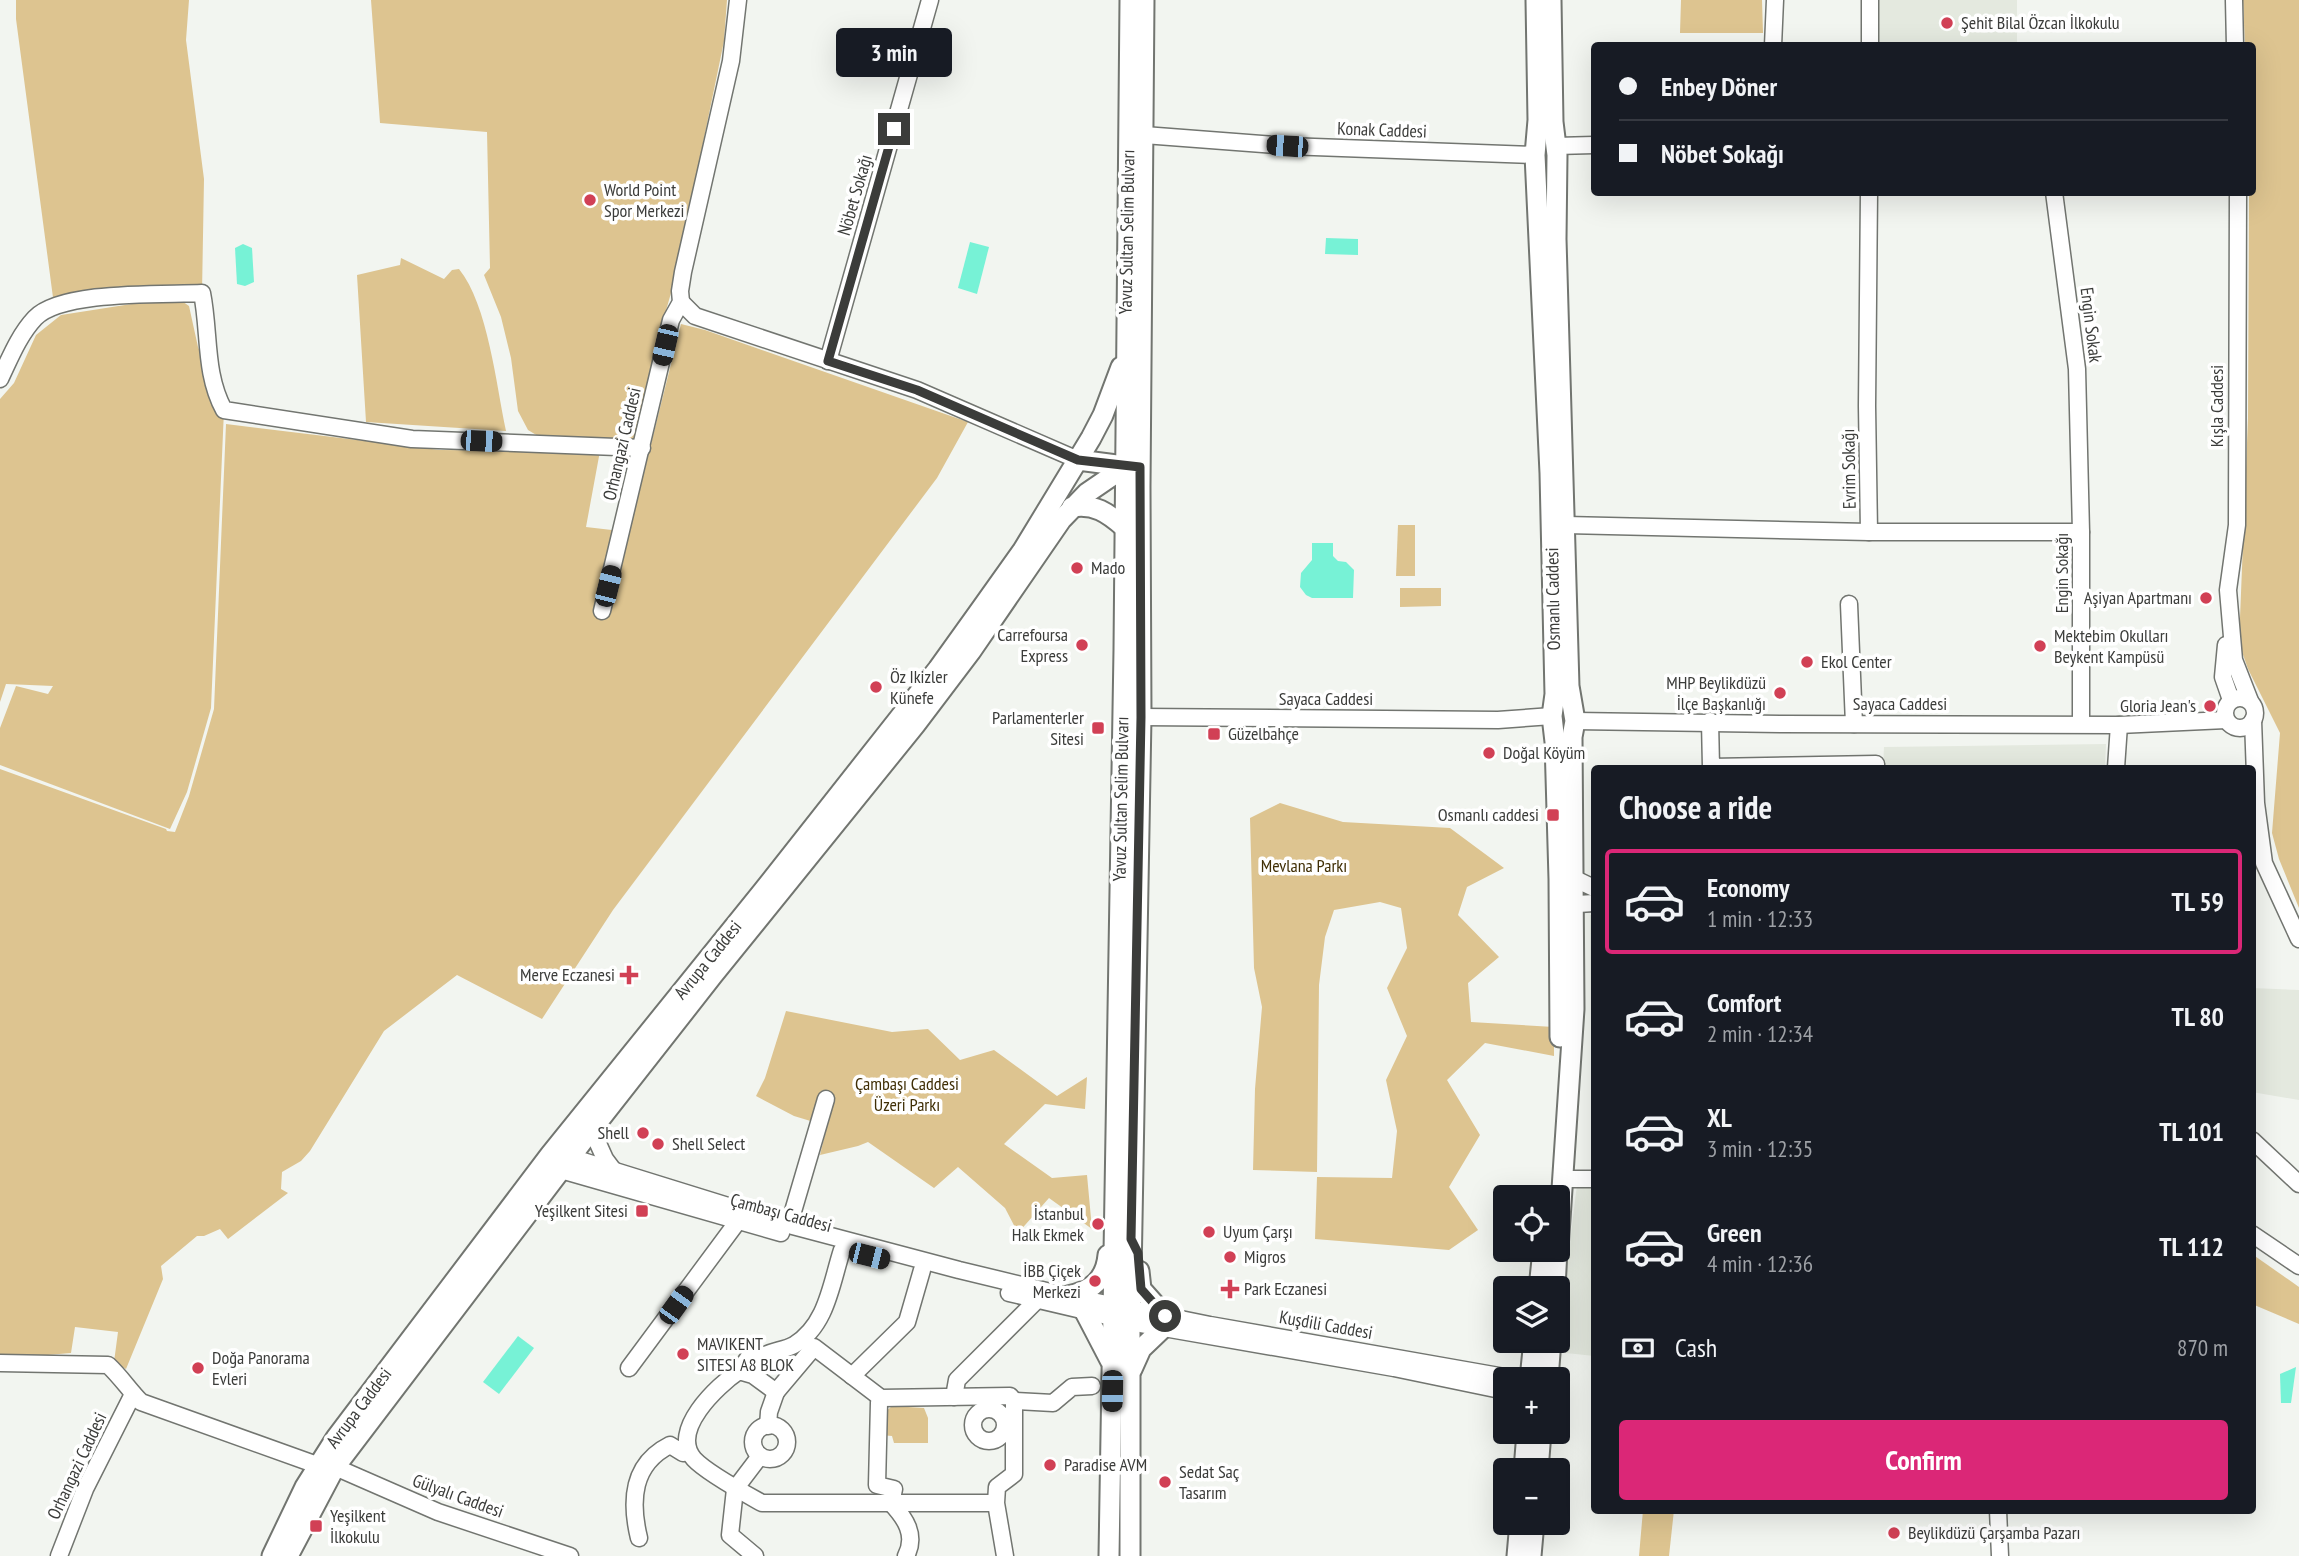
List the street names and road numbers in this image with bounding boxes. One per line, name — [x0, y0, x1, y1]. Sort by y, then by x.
street label: Konak Caddesi — [1337, 116, 1427, 143]
street label: Yavuz Sultan Selim Bulvarı — [1114, 149, 1139, 315]
street label: Nöbet Sokağı — [832, 152, 877, 238]
street label: Engin Sokak — [2075, 286, 2108, 364]
street label: Kışla Caddesi — [2205, 365, 2228, 447]
street label: Orhangazi Caddesi — [597, 385, 646, 503]
street label: Evrim Sokağı — [1836, 429, 1861, 509]
street label: Engin Sokağı — [2050, 533, 2073, 613]
street label: Osmanlı Caddesi — [1540, 547, 1565, 651]
street label: Sayaca Caddesi — [1279, 687, 1373, 710]
street label: Sayaca Caddesi — [1853, 692, 1947, 715]
street label: Yavuz Sultan Selim Bulvarı — [1108, 716, 1133, 882]
street label: Avrupa Caddesi — [669, 916, 746, 1004]
street label: Çambaşı Caddesi — [728, 1188, 834, 1237]
street label: Kuşdili Caddesi — [1278, 1305, 1374, 1344]
street label: Avrupa Caddesi — [321, 1363, 396, 1452]
street label: Orhangazi Caddesi — [42, 1409, 111, 1523]
street label: Gülyalı Caddesi — [410, 1468, 507, 1523]

